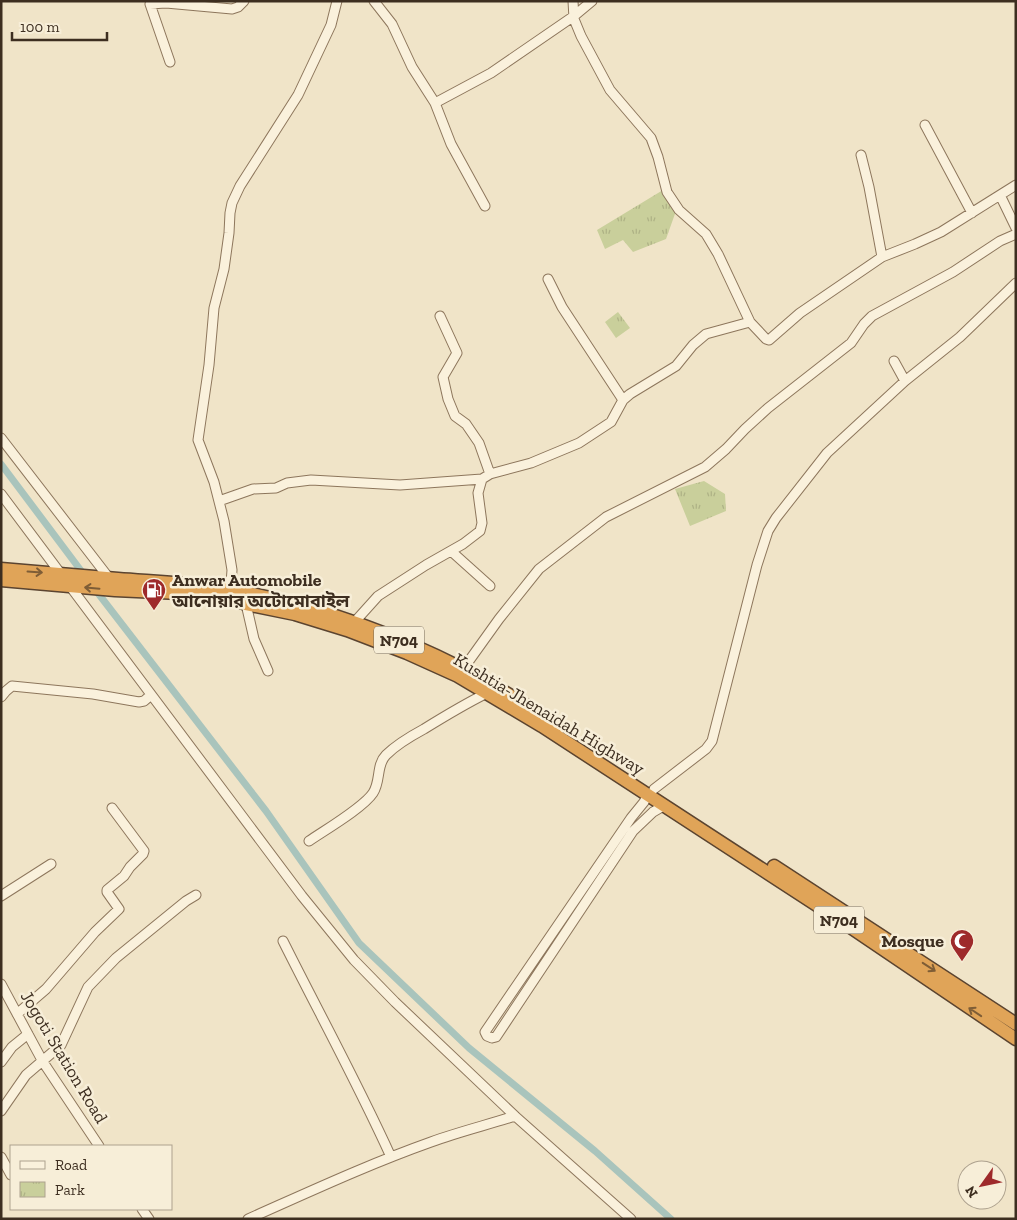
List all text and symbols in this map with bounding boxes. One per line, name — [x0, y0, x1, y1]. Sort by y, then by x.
scale bar — [12, 10, 108, 42]
text: 100 m — [20, 18, 59, 36]
one-way arrow — [27, 567, 43, 577]
place label: Anwar Automobile আনোয়ার অটোমোবাইল — [171, 569, 350, 612]
fuel station icon: Anwar Automobile আনোয়ার অটোমোবাইল — [141, 577, 167, 611]
one-way arrow — [84, 583, 100, 593]
road number: N704 — [374, 626, 424, 654]
street label: Kushtia-Jhenaidah Highway — [450, 648, 649, 780]
road number: N704 — [814, 906, 864, 934]
mosque icon: Mosque — [949, 928, 975, 962]
place label: Mosque — [881, 930, 944, 952]
one-way arrow — [921, 962, 935, 972]
street label: Jogoti Station Road — [16, 987, 112, 1127]
one-way arrow — [968, 1007, 982, 1017]
legend — [10, 1145, 172, 1210]
text: Road — [55, 1156, 88, 1174]
north arrow — [957, 1160, 1007, 1210]
text: Park — [55, 1181, 85, 1199]
text: N — [961, 1182, 982, 1201]

